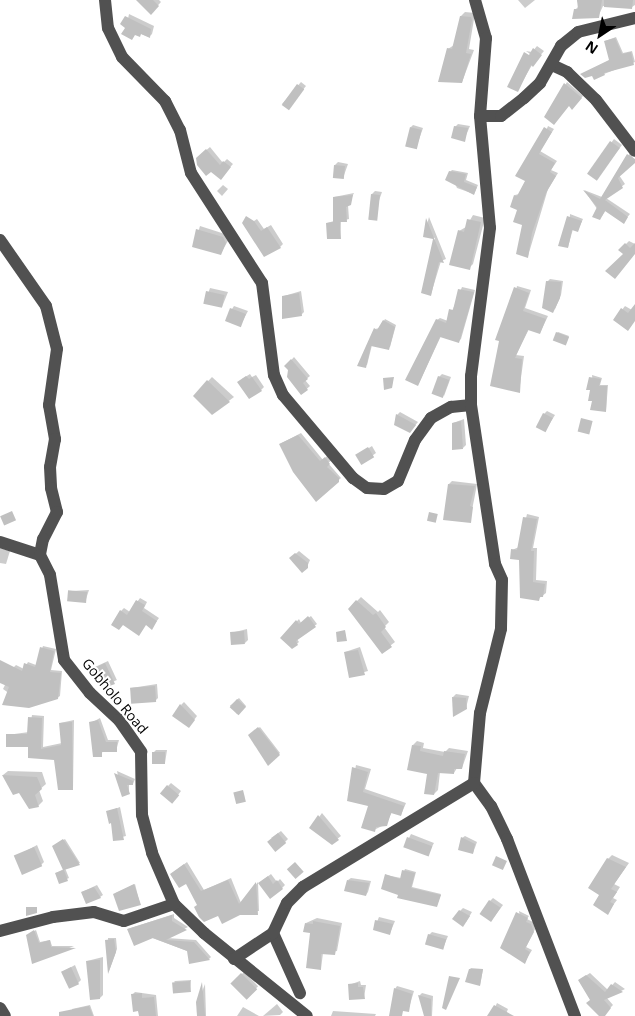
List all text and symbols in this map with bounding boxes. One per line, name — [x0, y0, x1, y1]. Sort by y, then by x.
north arrow — [575, 10, 625, 60]
text: N — [581, 37, 601, 59]
street label: Gobholo Road — [79, 655, 151, 737]

